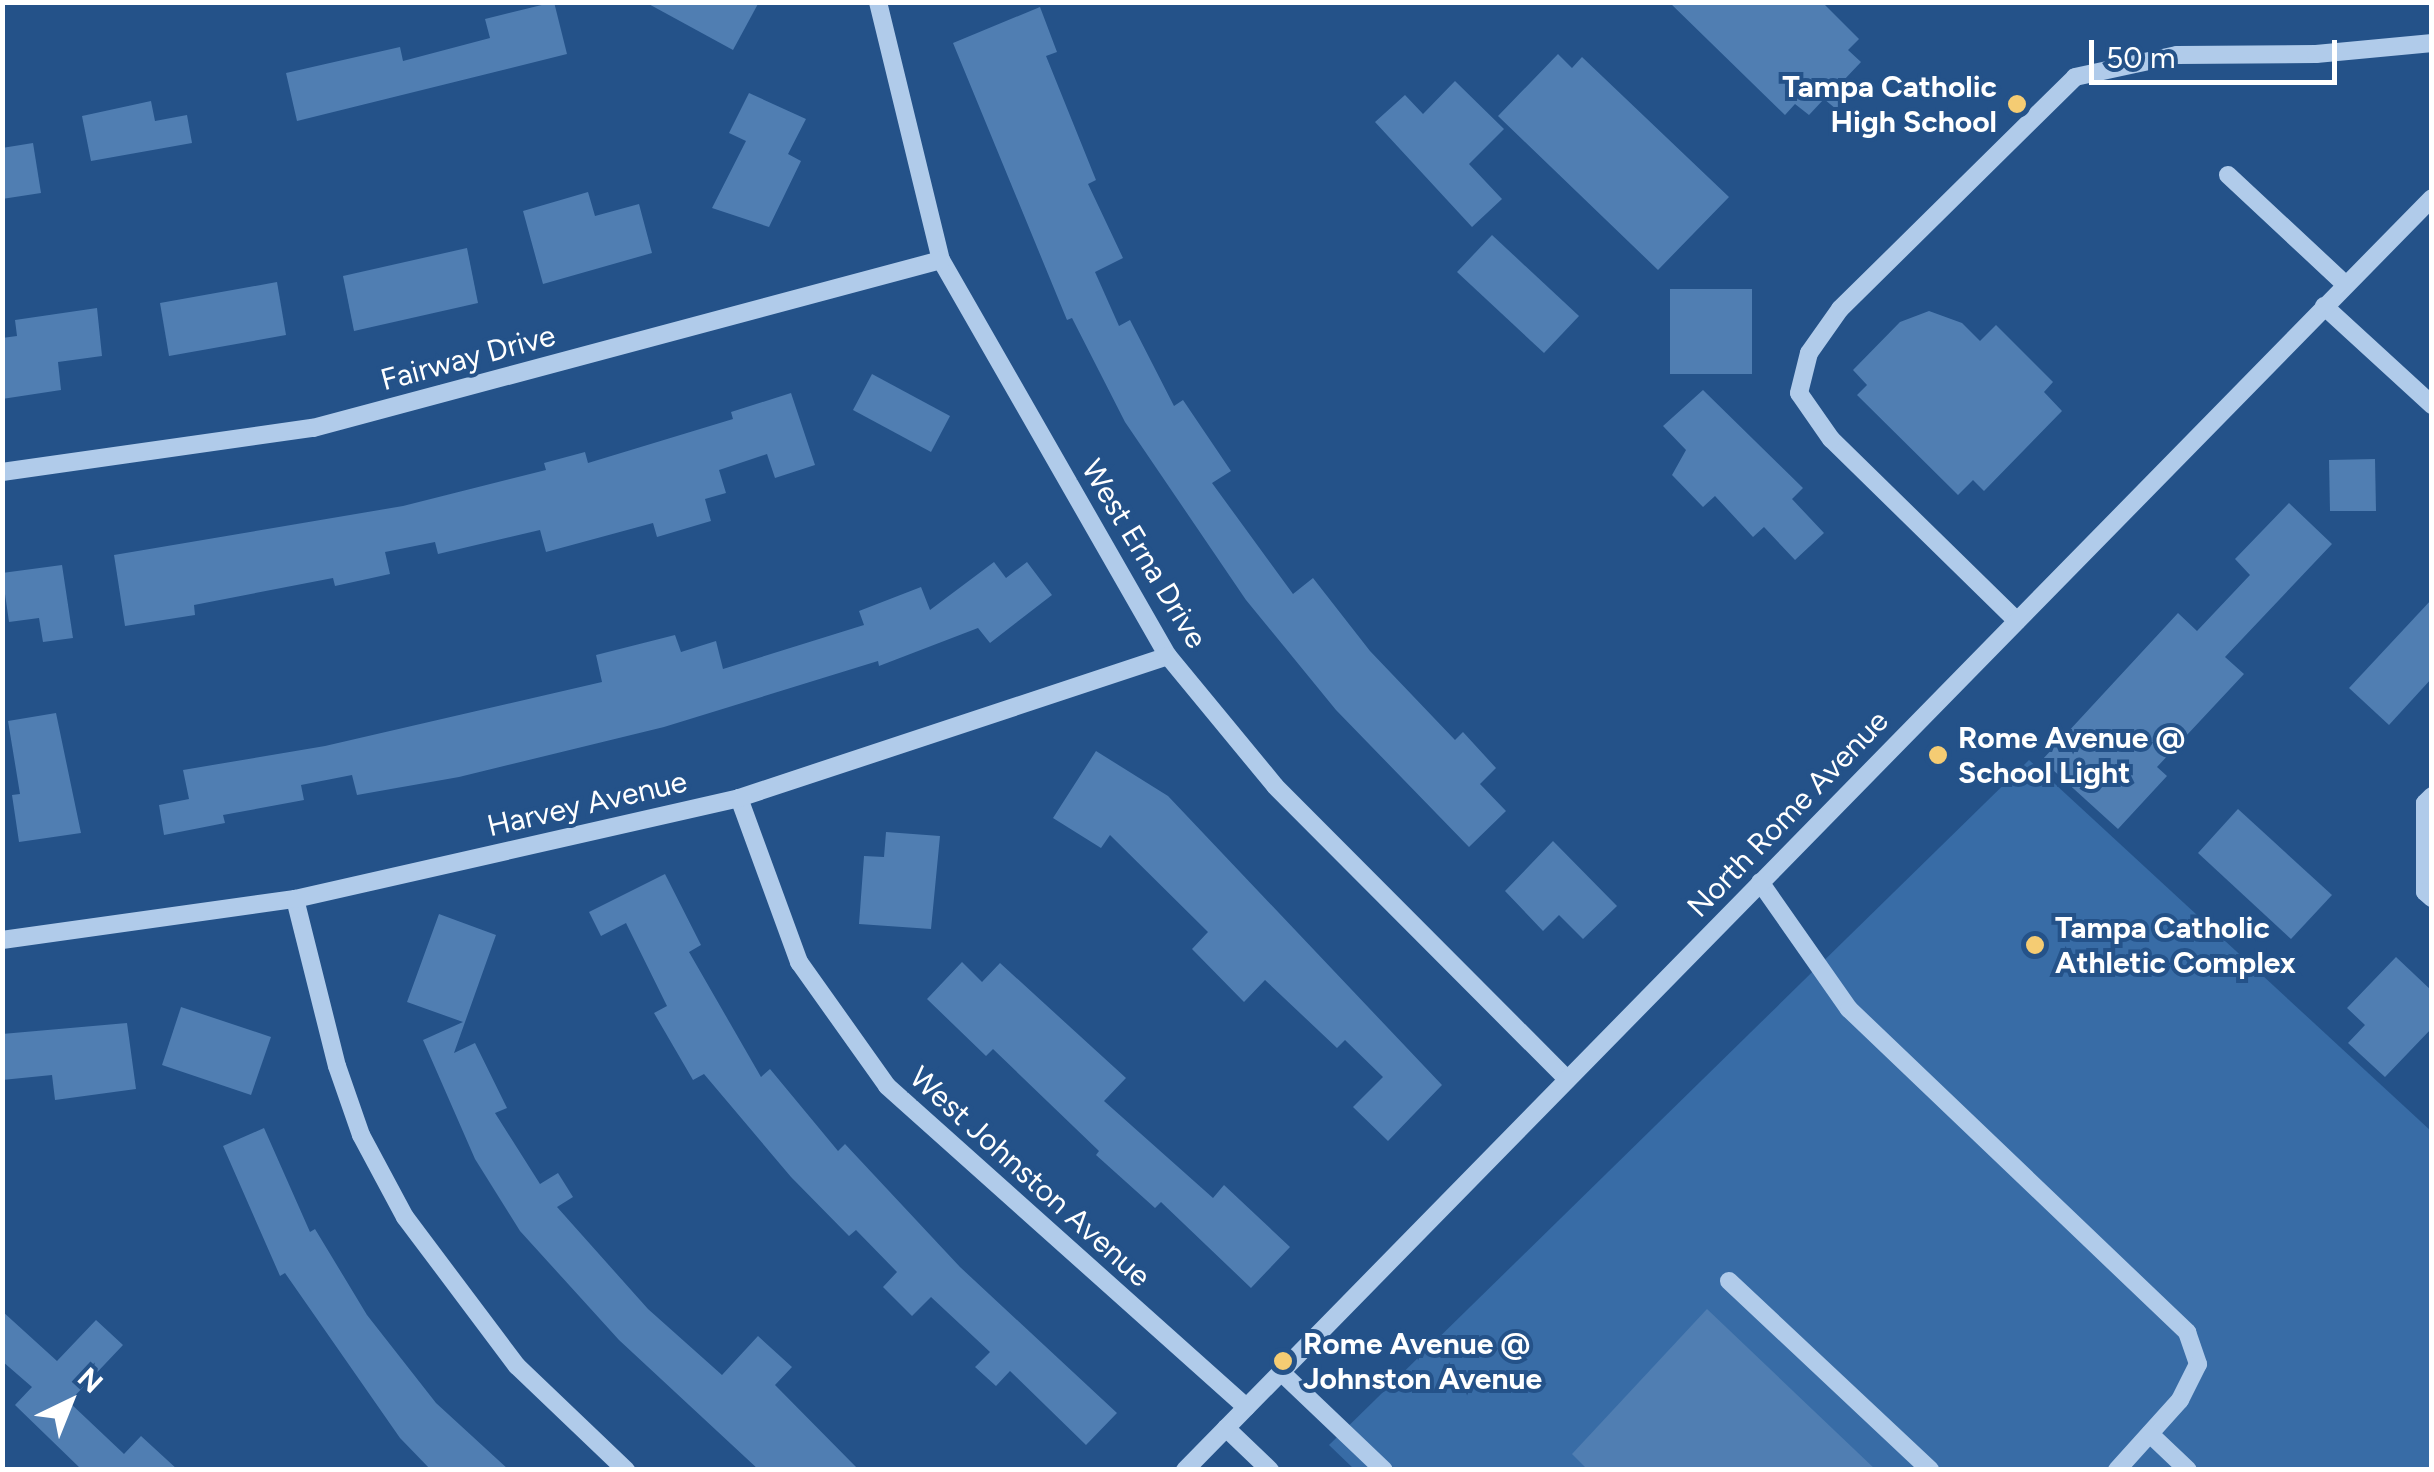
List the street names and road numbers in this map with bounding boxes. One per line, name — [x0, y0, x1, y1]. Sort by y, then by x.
street label: Fairway Drive — [377, 317, 559, 399]
street label: West Erna Drive — [1074, 453, 1214, 655]
street label: North Rome Avenue — [1680, 703, 1896, 925]
street label: Harvey Avenue — [484, 764, 690, 844]
street label: West Johnston Avenue — [902, 1059, 1158, 1295]

